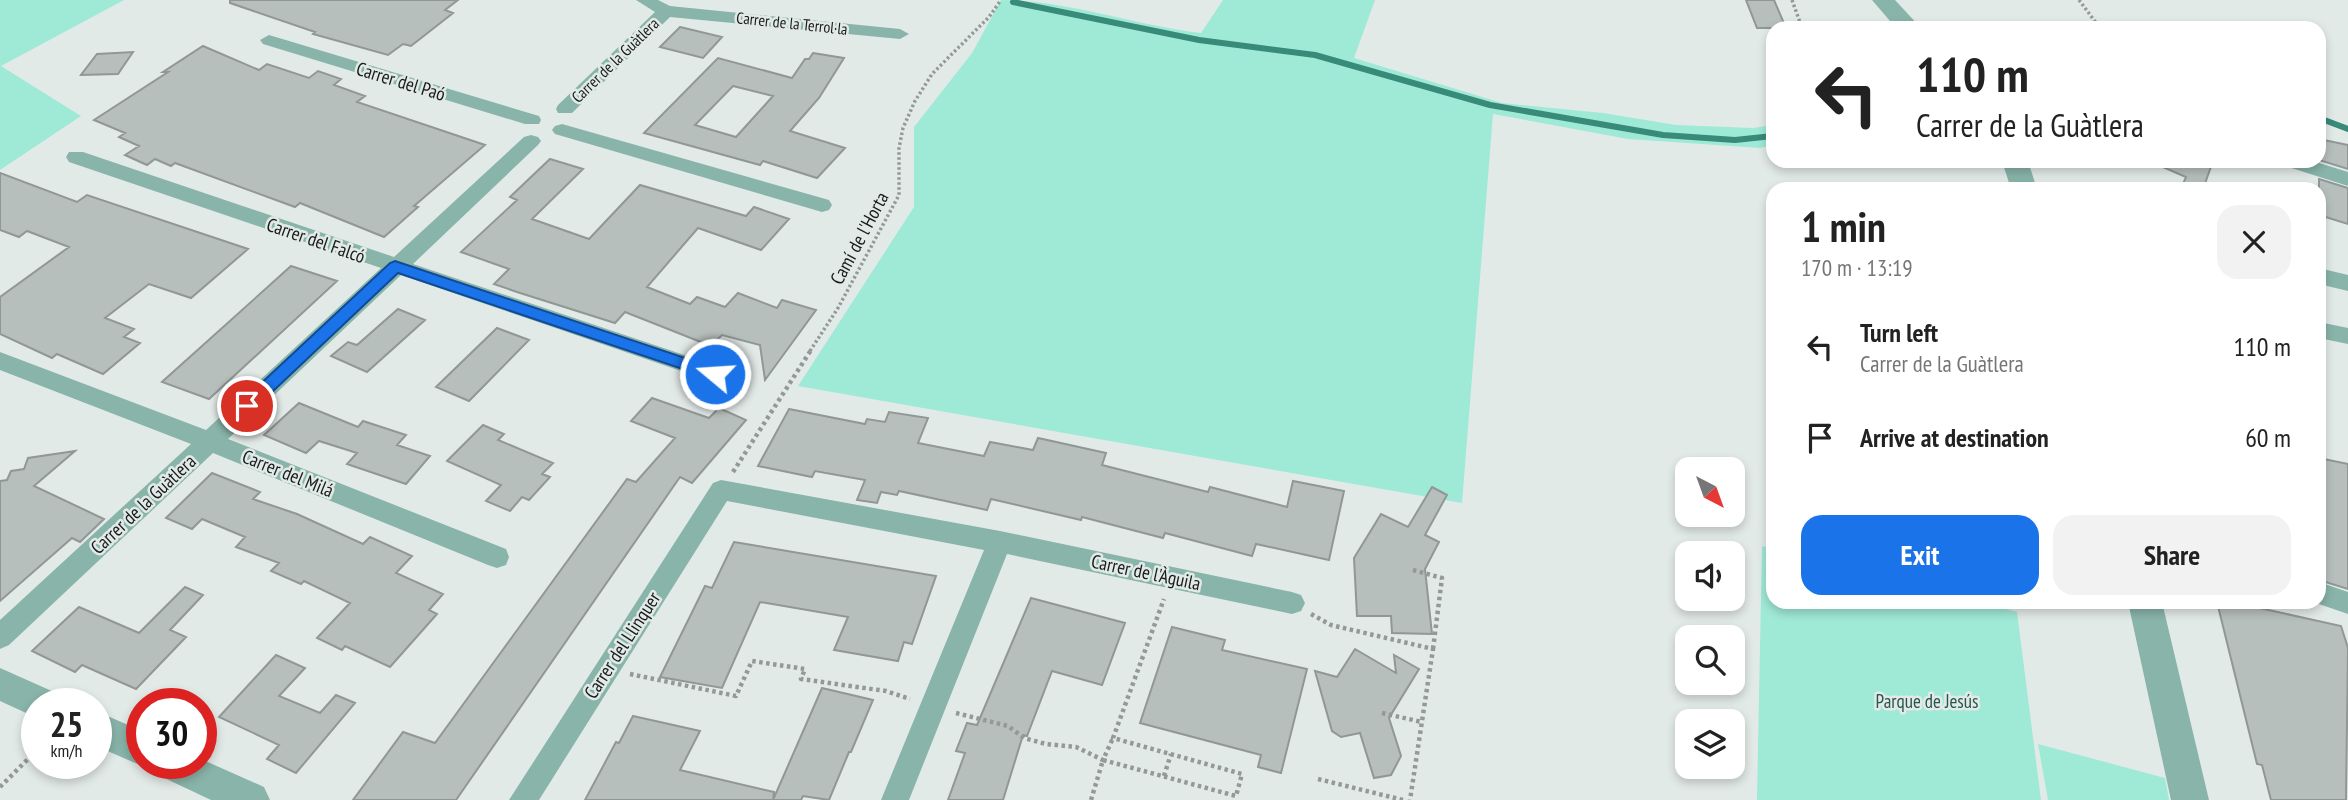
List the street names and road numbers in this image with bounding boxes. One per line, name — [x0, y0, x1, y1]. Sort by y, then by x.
street label: Carrer de la Terrol·la — [735, 7, 849, 39]
street label: Carrer de la Guàtlera — [567, 13, 663, 107]
street label: Carrer del Paó — [354, 56, 448, 106]
street label: Camí de l'Horta — [825, 188, 893, 288]
street label: Carrer del Falcó — [264, 212, 368, 268]
street label: Carrer del Milá — [239, 444, 337, 502]
street label: Carrer de la Guàtlera — [85, 449, 201, 559]
street label: Carrer de l'Àguila — [1089, 549, 1203, 595]
street label: Carrer del Llinquer — [579, 586, 666, 703]

